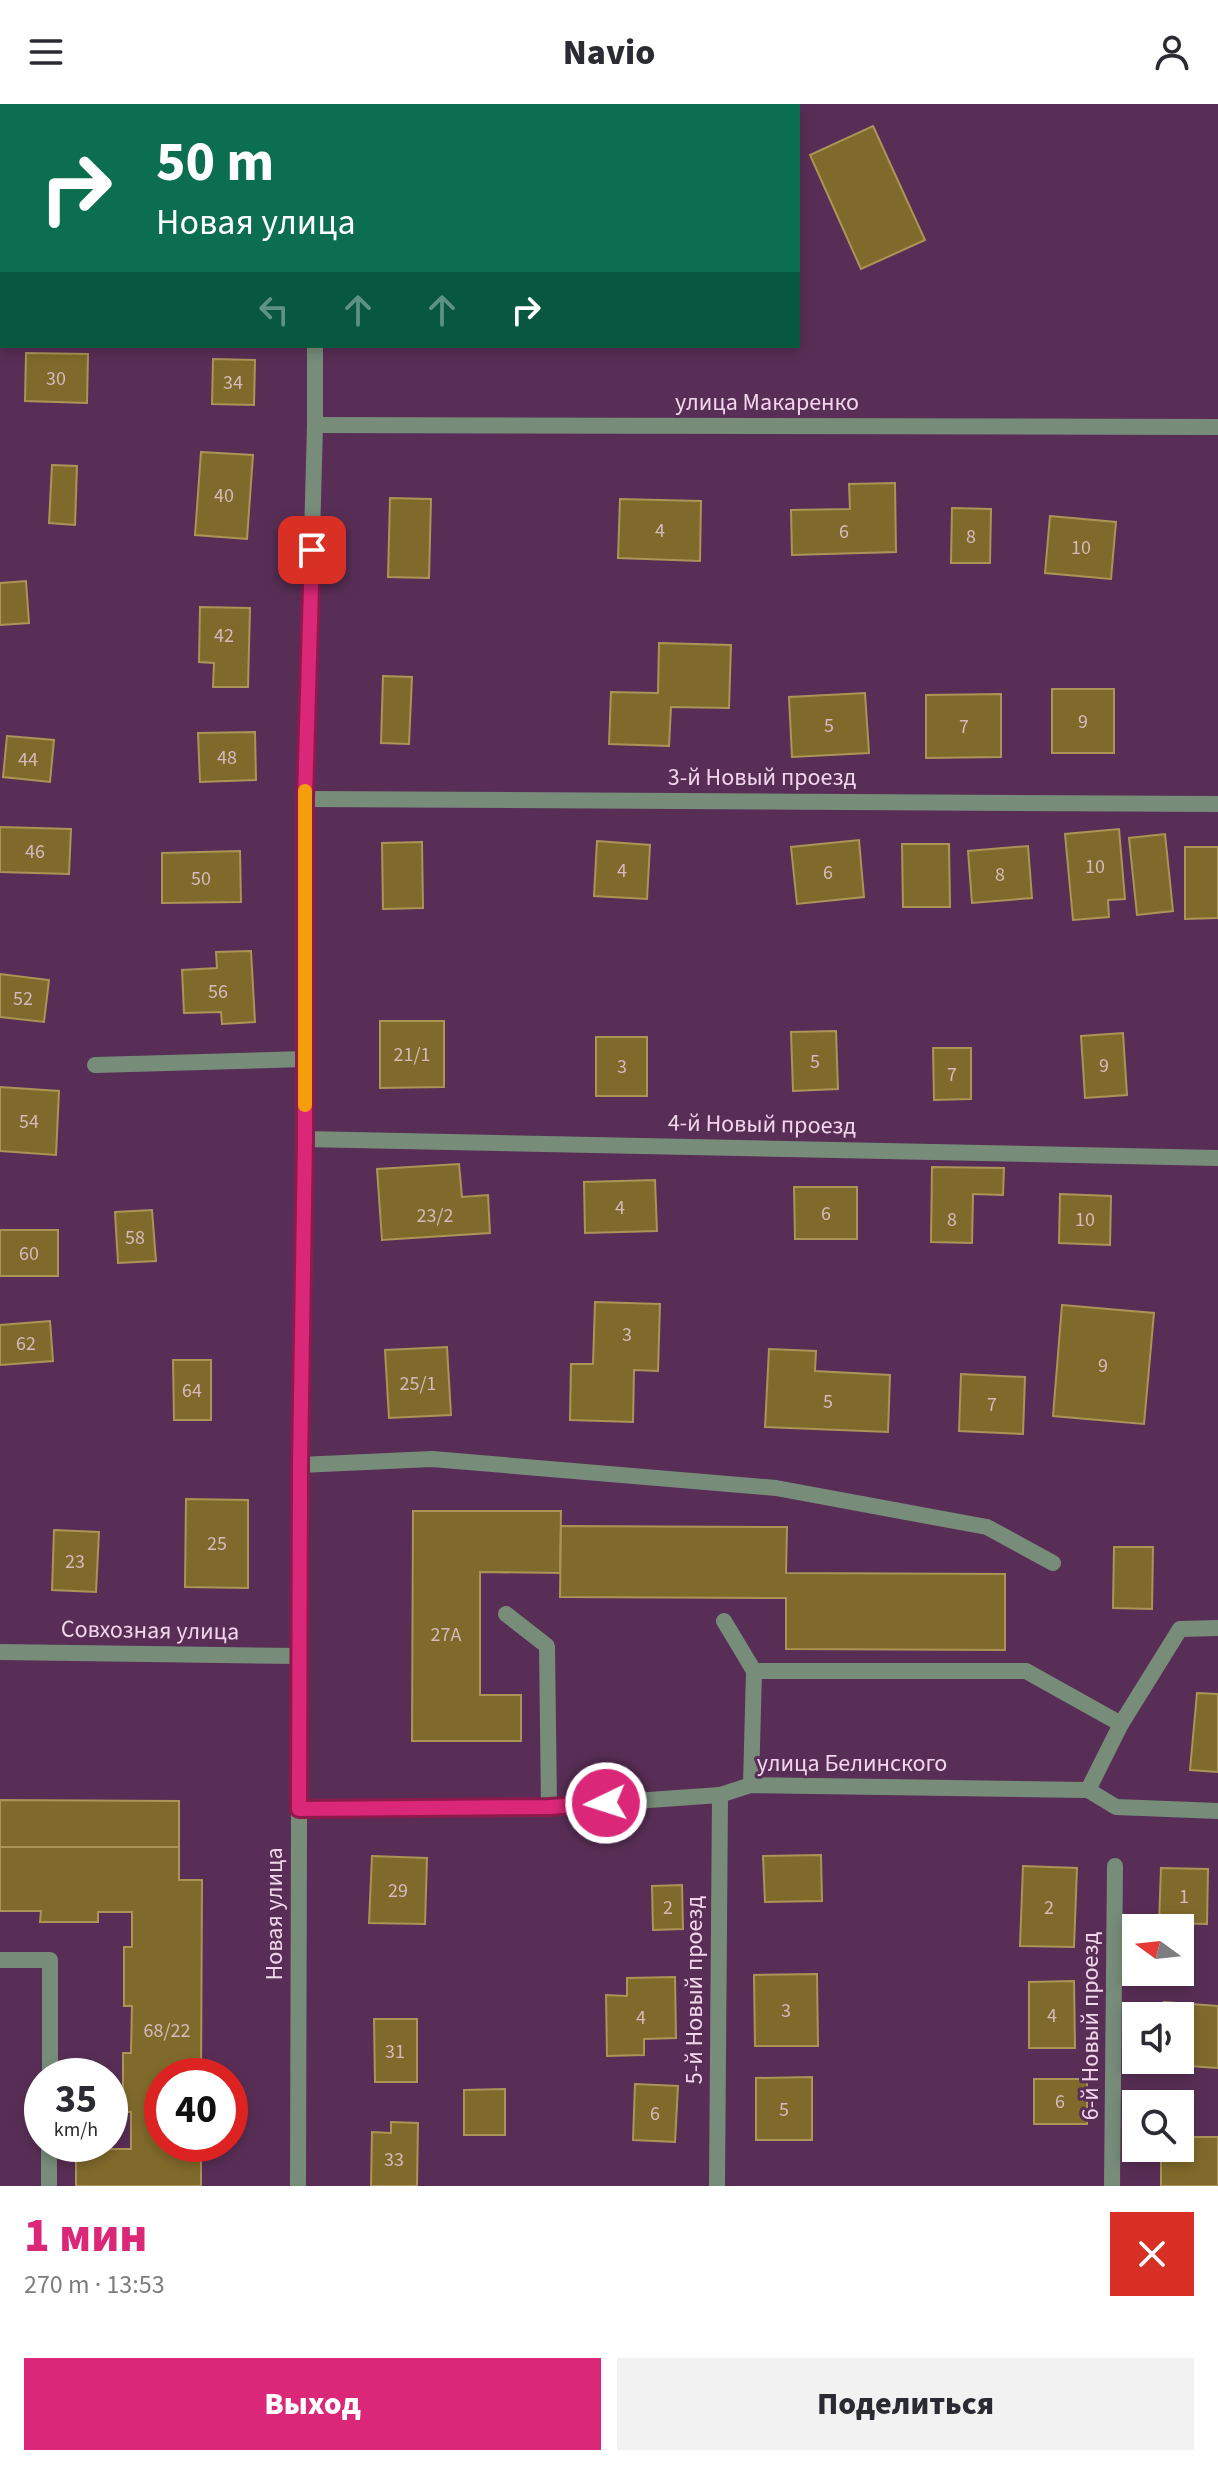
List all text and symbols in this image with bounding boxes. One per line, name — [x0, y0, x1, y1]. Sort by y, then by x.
text: Navio — [563, 27, 655, 78]
icon: menu — [24, 30, 68, 74]
icon: person — [1150, 30, 1194, 74]
text: 50 m — [156, 123, 274, 202]
icon: right — [24, 136, 128, 240]
text: Новая улица — [156, 197, 356, 248]
icon: left — [252, 288, 296, 332]
icon: ahead — [336, 288, 380, 332]
icon: ahead — [420, 288, 464, 332]
icon: right — [504, 288, 548, 332]
house number: 30 — [46, 365, 66, 393]
house number: 34 — [223, 369, 243, 397]
street label: улица Макаренко — [675, 385, 859, 420]
house number: 40 — [214, 482, 234, 510]
pin — [278, 516, 346, 584]
house number: 4 — [655, 517, 665, 545]
house number: 6 — [839, 518, 849, 546]
house number: 8 — [966, 523, 976, 551]
icon: arrive — [290, 528, 334, 572]
house number: 10 — [1071, 534, 1091, 562]
house number: 42 — [214, 622, 234, 650]
house number: 9 — [1078, 708, 1088, 736]
house number: 5 — [824, 712, 834, 740]
house number: 7 — [959, 713, 969, 741]
house number: 48 — [217, 744, 237, 772]
house number: 44 — [18, 746, 38, 774]
street label: 3-й Новый проезд — [668, 760, 856, 795]
house number: 46 — [25, 838, 45, 866]
house number: 10 — [1085, 853, 1105, 881]
house number: 4 — [617, 857, 627, 885]
house number: 6 — [823, 859, 833, 887]
house number: 8 — [995, 861, 1005, 889]
house number: 50 — [191, 865, 211, 893]
house number: 56 — [208, 978, 228, 1006]
house number: 52 — [13, 985, 33, 1013]
house number: 21/1 — [394, 1041, 430, 1069]
house number: 5 — [810, 1048, 820, 1076]
house number: 9 — [1099, 1052, 1109, 1080]
house number: 3 — [617, 1053, 627, 1081]
house number: 7 — [947, 1061, 957, 1089]
street label: 4-й Новый проезд — [668, 1105, 857, 1144]
house number: 54 — [19, 1108, 39, 1136]
house number: 4 — [615, 1194, 625, 1222]
house number: 6 — [821, 1200, 831, 1228]
house number: 23/2 — [417, 1202, 453, 1230]
house number: 8 — [947, 1206, 957, 1234]
house number: 10 — [1075, 1206, 1095, 1234]
house number: 58 — [125, 1224, 145, 1252]
house number: 60 — [19, 1240, 39, 1268]
house number: 3 — [622, 1321, 632, 1349]
house number: 62 — [16, 1330, 36, 1358]
house number: 9 — [1098, 1352, 1108, 1380]
house number: 25/1 — [400, 1370, 436, 1398]
house number: 64 — [182, 1377, 202, 1405]
house number: 5 — [823, 1388, 833, 1416]
house number: 7 — [987, 1391, 997, 1419]
house number: 25 — [207, 1530, 227, 1558]
house number: 23 — [65, 1548, 85, 1576]
street label: Совхозная улица — [61, 1611, 239, 1650]
house number: 27А — [431, 1621, 461, 1649]
street label: улица Белинского — [757, 1746, 947, 1781]
position arrow — [564, 1761, 648, 1845]
street label: Новая улица — [257, 1847, 292, 1981]
house number: 29 — [388, 1877, 408, 1905]
house number: 1 — [1179, 1883, 1189, 1911]
house number: 2 — [663, 1894, 673, 1922]
house number: 2 — [1044, 1894, 1054, 1922]
street label: 5-й Новый проезд — [677, 1896, 712, 2084]
north arrow — [1122, 1914, 1194, 1986]
map controls — [1122, 1914, 1194, 2162]
street label: 6-й Новый проезд — [1073, 1932, 1108, 2120]
house number: 3 — [781, 1997, 791, 2025]
house number: 4 — [1047, 2002, 1057, 2030]
button: sound — [1122, 2002, 1194, 2074]
house number: 4 — [636, 2004, 646, 2032]
house number: 68/22 — [144, 2017, 190, 2045]
house number: 31 — [385, 2038, 405, 2066]
speed limit sign: 40 — [144, 2058, 248, 2162]
text: 35 — [55, 2071, 97, 2128]
house number: 6 — [1055, 2088, 1065, 2116]
button: search — [1122, 2090, 1194, 2162]
house number: 5 — [779, 2096, 789, 2124]
house number: 6 — [650, 2100, 660, 2128]
text: km/h — [54, 2116, 98, 2144]
house number: 33 — [384, 2146, 404, 2174]
text: 1 мин — [24, 2202, 147, 2270]
button: close — [1110, 2212, 1194, 2296]
text: 270 m · 13:53 — [24, 2266, 165, 2303]
button: Выход — [24, 2358, 601, 2450]
button: Поделиться — [617, 2358, 1194, 2450]

